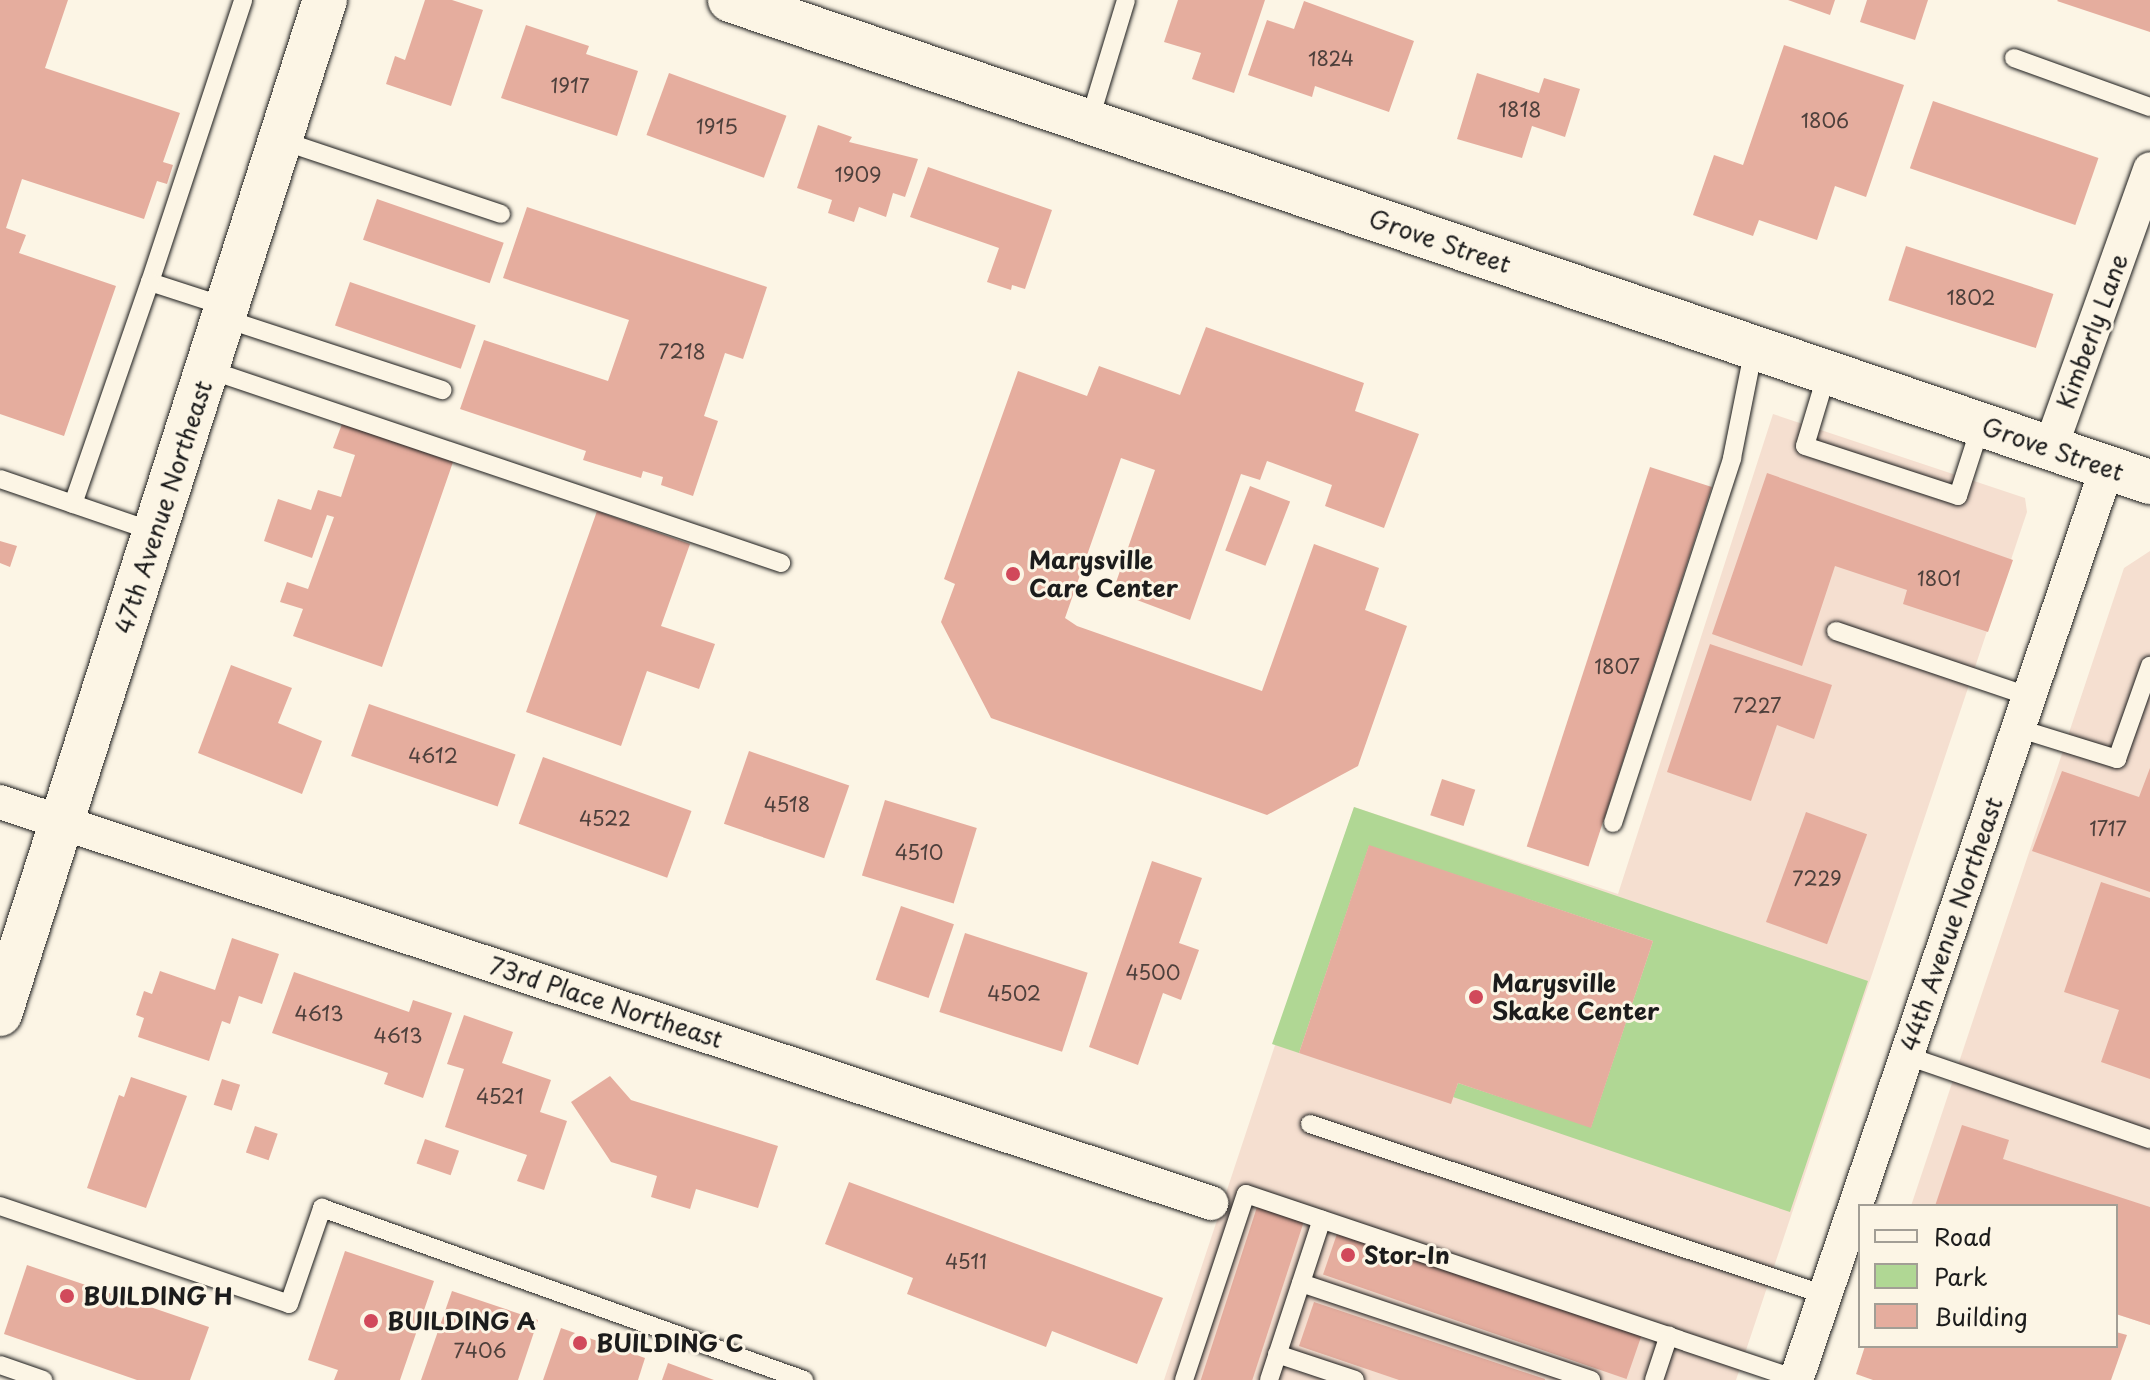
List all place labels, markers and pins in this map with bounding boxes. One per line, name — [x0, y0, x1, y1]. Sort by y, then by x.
place label: Marysville Care Center — [1029, 546, 1178, 602]
marker: Marysville Care Center — [1004, 565, 1022, 583]
place label: Marysville Skake Center — [1492, 969, 1659, 1025]
marker: Marysville Skake Center — [1467, 988, 1485, 1006]
place label: Stor-In — [1364, 1241, 1450, 1269]
marker: Stor-In — [1339, 1246, 1357, 1264]
place label: BUILDING H — [83, 1282, 234, 1310]
marker: BUILDING H — [58, 1287, 76, 1305]
place label: BUILDING A — [387, 1307, 538, 1335]
marker: BUILDING A — [362, 1312, 380, 1330]
place label: BUILDING C — [596, 1329, 746, 1357]
marker: BUILDING C — [571, 1334, 589, 1352]

